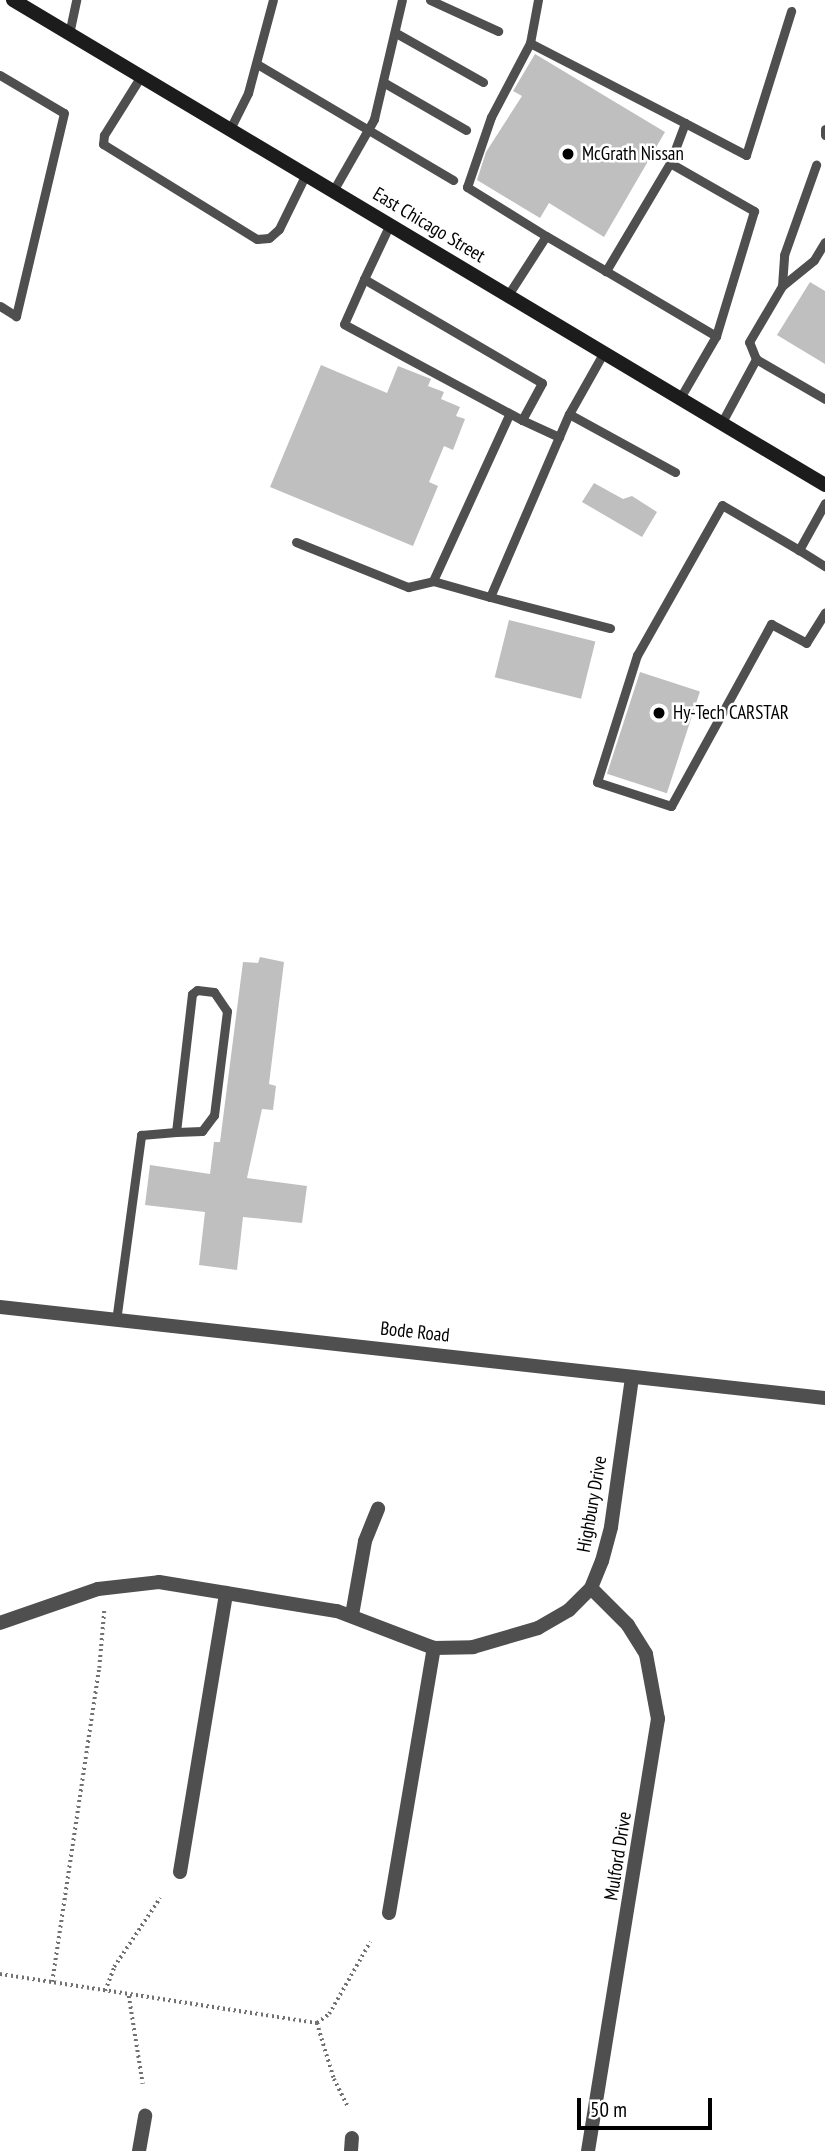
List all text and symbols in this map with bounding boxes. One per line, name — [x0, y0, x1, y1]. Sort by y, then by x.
place label: McGrath Nissan — [582, 143, 684, 165]
marker: McGrath Nissan — [560, 146, 576, 162]
street label: East Chicago Street — [369, 183, 489, 267]
place label: Hy-Tech CARSTAR — [673, 702, 789, 724]
marker: Hy-Tech CARSTAR — [651, 705, 667, 721]
street label: Bode Road — [379, 1317, 451, 1347]
street label: Highbury Drive — [572, 1454, 612, 1554]
street label: Mulford Drive — [600, 1810, 636, 1902]
scale bar — [580, 2084, 715, 2128]
text: 50 m — [590, 2096, 627, 2123]

